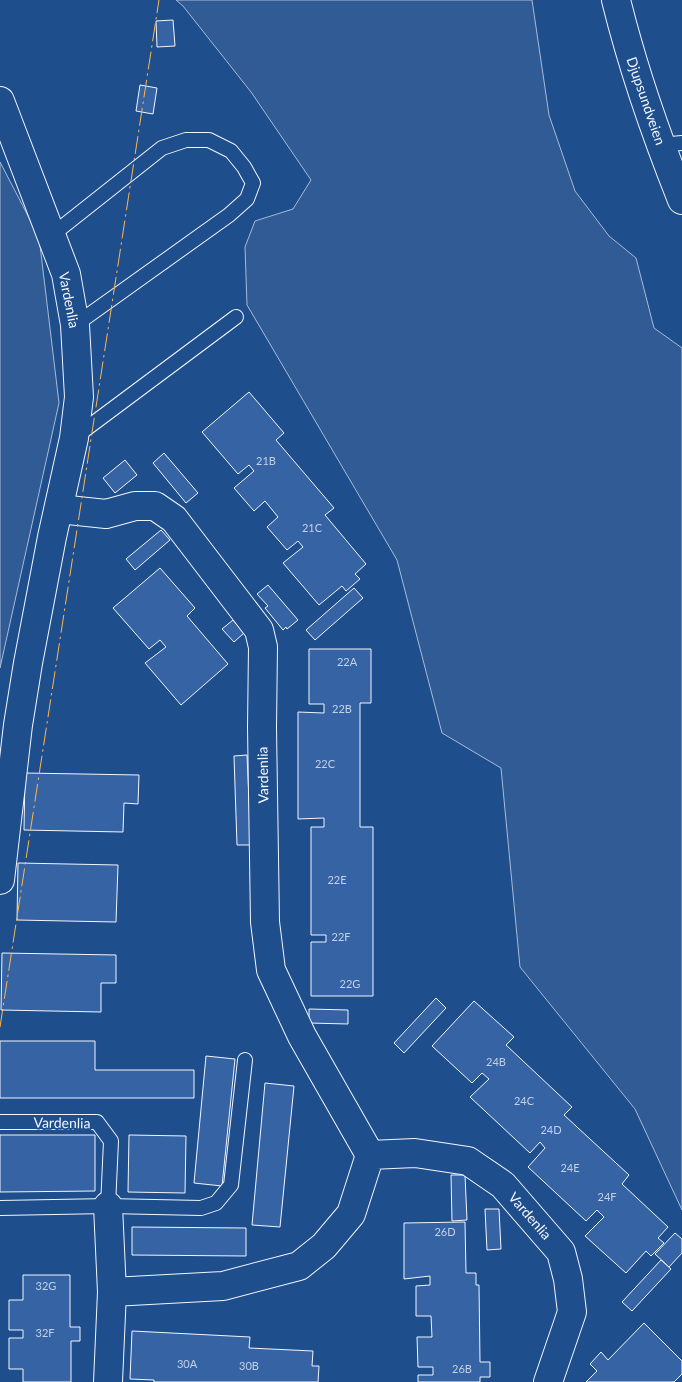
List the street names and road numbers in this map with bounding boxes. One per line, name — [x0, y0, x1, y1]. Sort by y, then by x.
street label: Djupsundveien — [623, 55, 669, 147]
street label: Vardenlia — [56, 270, 83, 329]
street label: Vardenlia — [254, 746, 271, 804]
street label: Vardenlia — [33, 1114, 91, 1131]
street label: Vardenlia — [505, 1189, 555, 1243]

